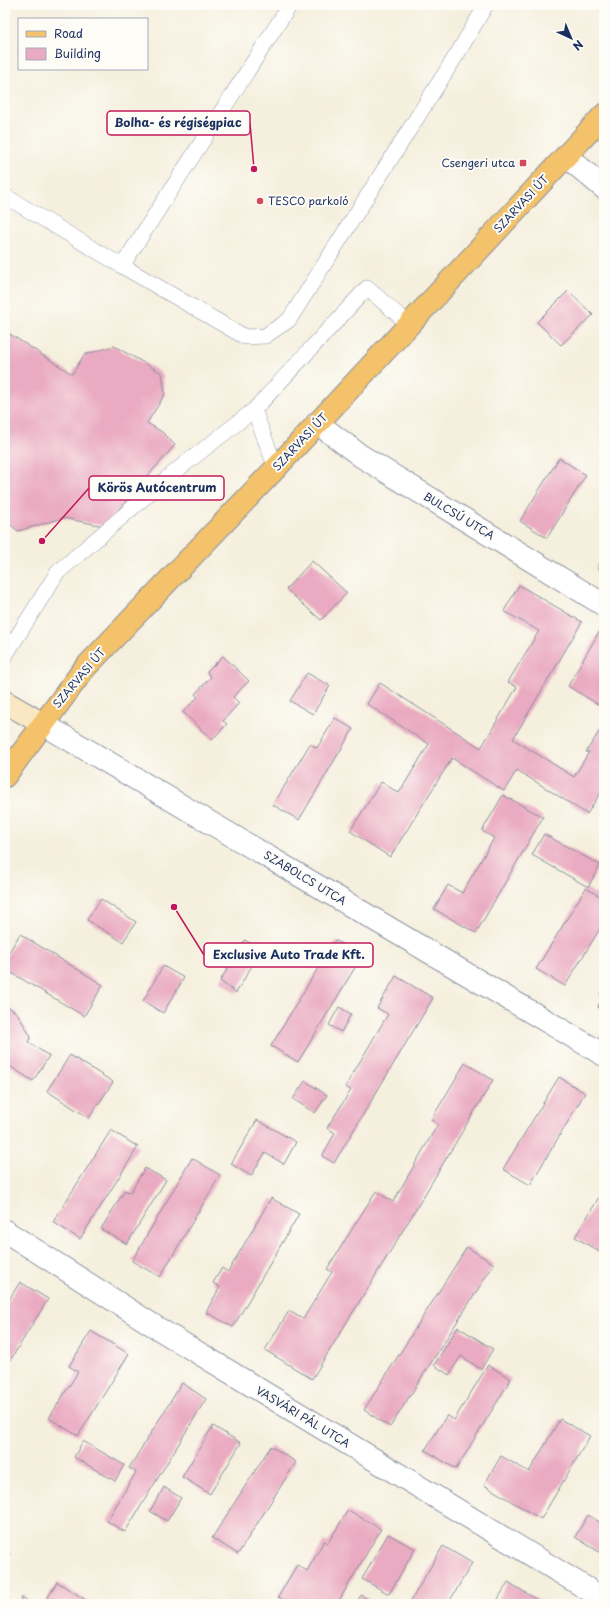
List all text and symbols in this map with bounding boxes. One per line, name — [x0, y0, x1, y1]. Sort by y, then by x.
legend — [18, 18, 148, 70]
north arrow — [551, 18, 591, 58]
text: Road — [54, 24, 83, 42]
text: N — [569, 36, 587, 55]
text: Building — [54, 44, 101, 62]
callout: Bolha- és régiségpiac — [107, 111, 250, 135]
text: Bolha- és régiségpiac — [114, 113, 242, 131]
place label: Csengeri utca — [441, 154, 515, 171]
marker: Csengeri utca — [518, 158, 528, 168]
street label: SZARVASI ÚT — [489, 170, 553, 237]
place label: TESCO parkoló — [268, 192, 348, 209]
marker: TESCO parkoló — [255, 196, 265, 206]
street label: SZARVASI ÚT — [268, 408, 332, 475]
callout: Körös Autócentrum — [89, 476, 224, 500]
text: Körös Autócentrum — [97, 478, 217, 496]
street label: BULCSÚ UTCA — [420, 488, 498, 544]
street label: SZARVASI ÚT — [48, 643, 109, 712]
street label: SZABOLCS UTCA — [261, 846, 350, 909]
callout: Exclusive Auto Trade Kft. — [204, 943, 373, 967]
text: Exclusive Auto Trade Kft. — [213, 945, 365, 963]
street label: VASVÁRI PÁL UTCA — [253, 1382, 354, 1452]

